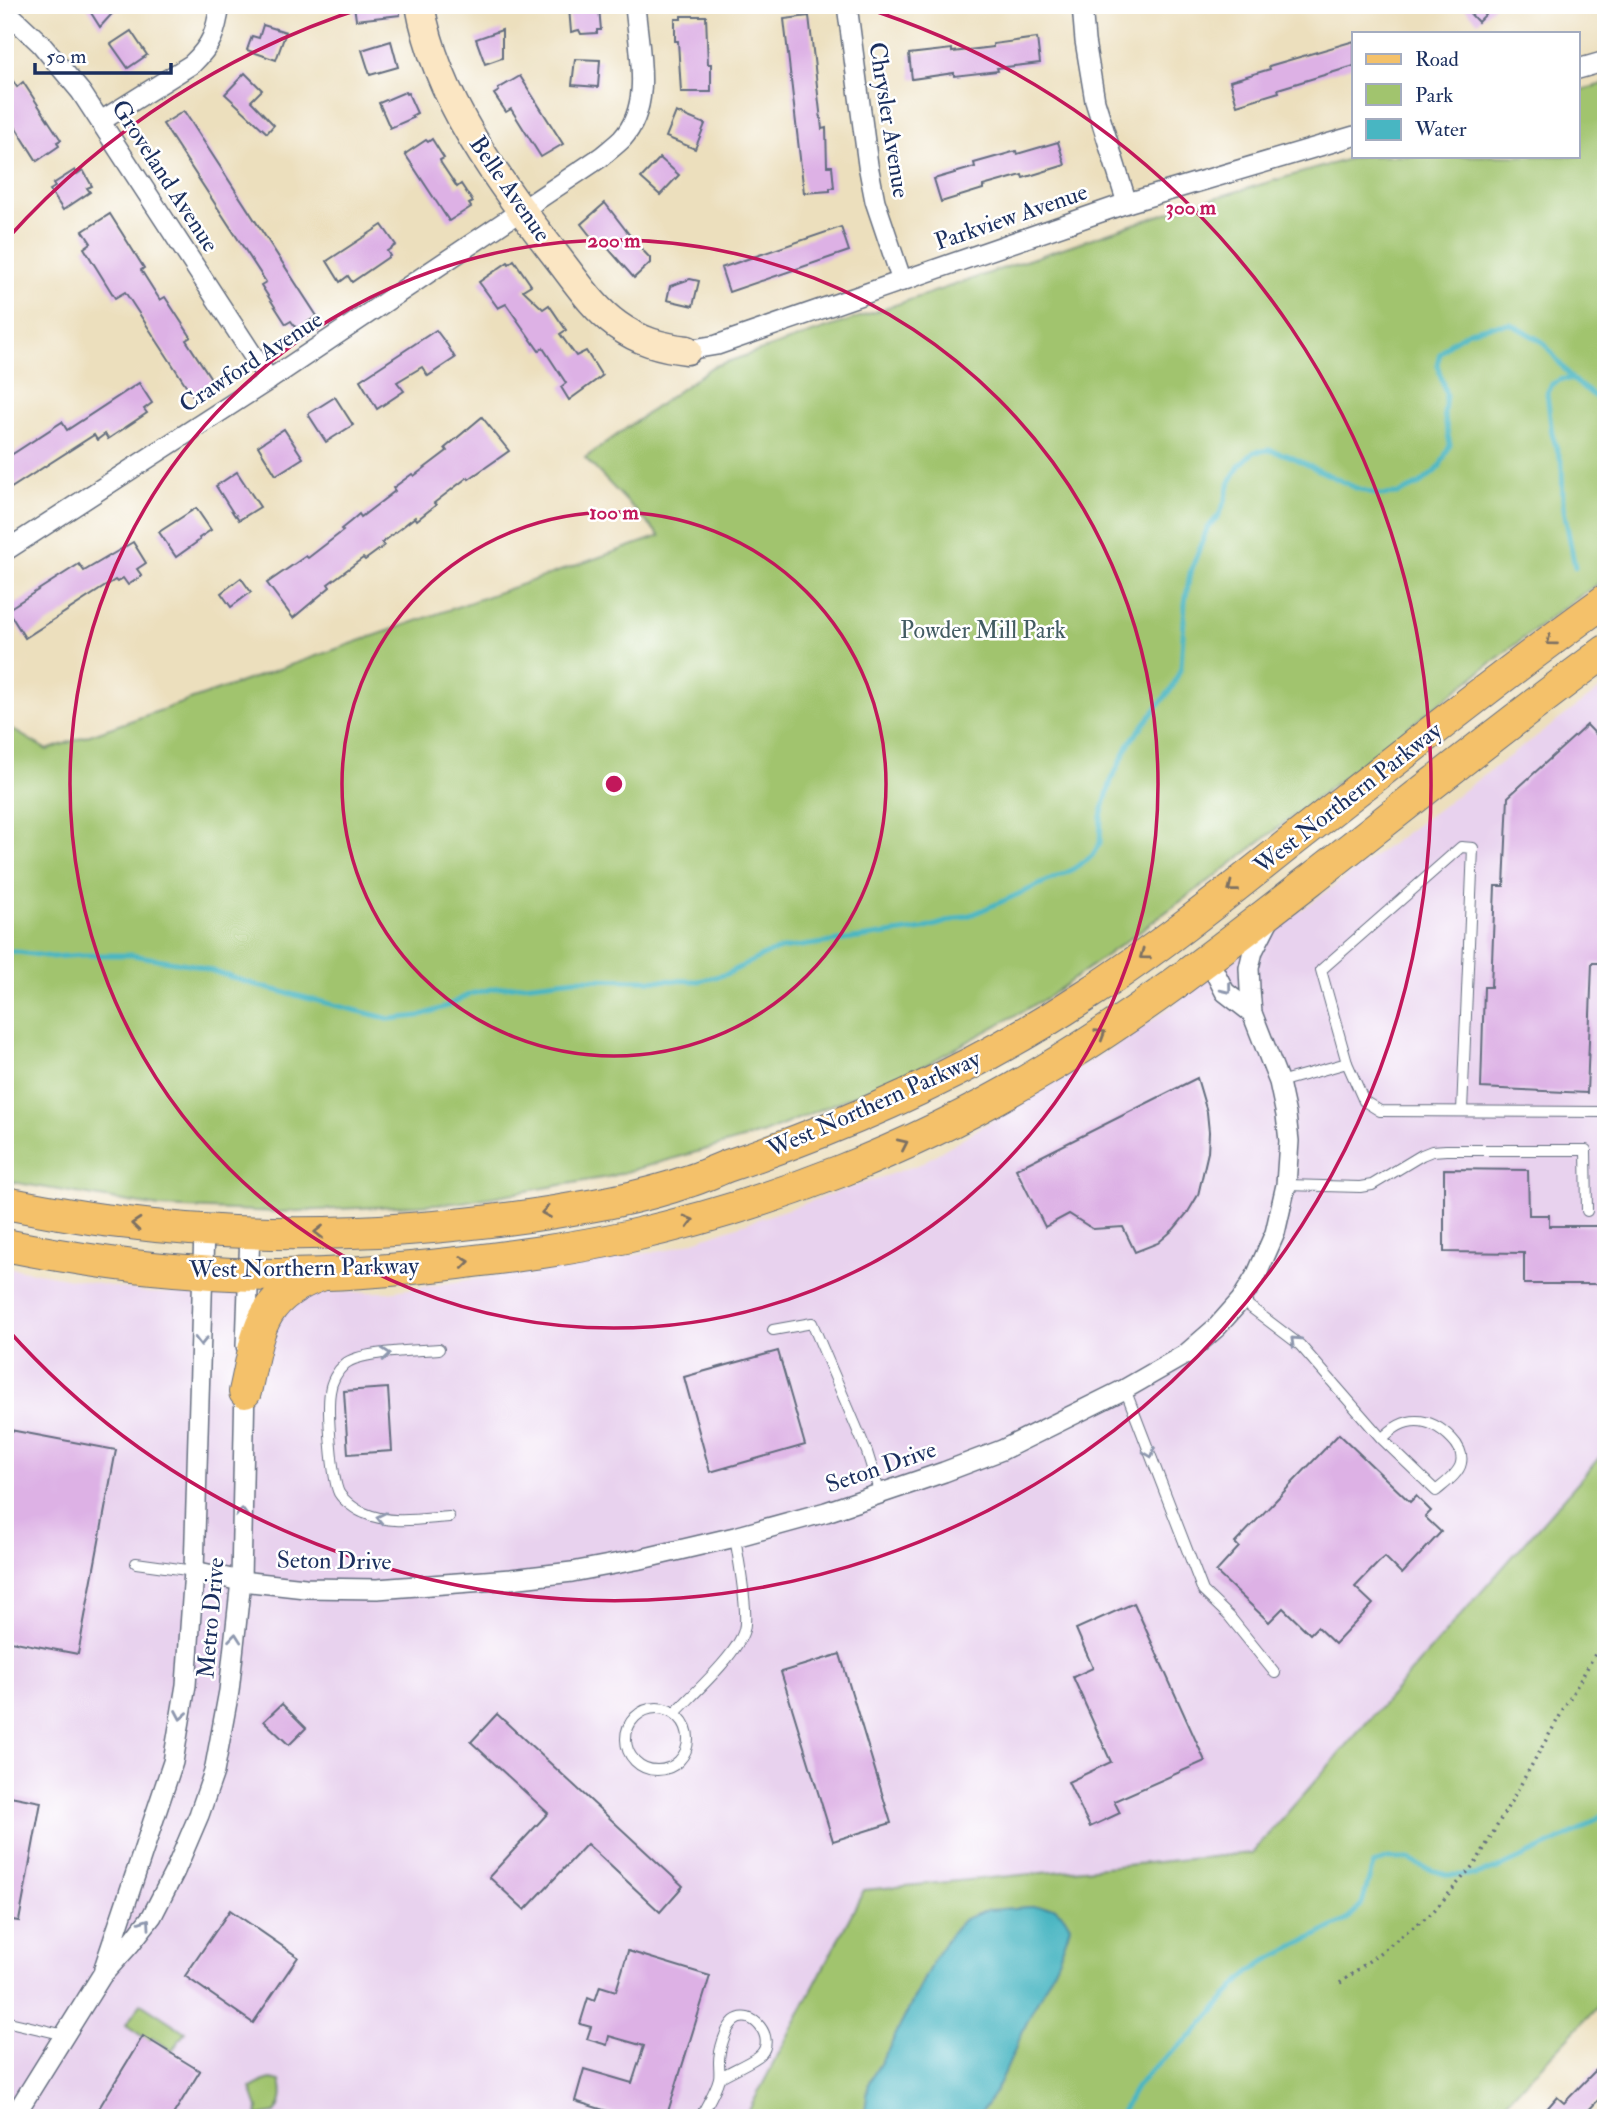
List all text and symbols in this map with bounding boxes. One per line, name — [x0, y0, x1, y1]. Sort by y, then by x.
scale bar — [35, 32, 172, 76]
legend — [1352, 32, 1580, 158]
street label: Chrysler Avenue — [861, 40, 917, 200]
text: 50 m — [46, 43, 87, 70]
text: Road — [1415, 46, 1460, 73]
text: Park — [1415, 82, 1453, 109]
street label: Groveland Avenue — [104, 94, 226, 258]
text: Water — [1414, 116, 1467, 143]
street label: Belle Avenue — [462, 130, 558, 248]
street label: Parkview Avenue — [930, 176, 1092, 258]
text: 300 m — [1166, 194, 1217, 221]
text: 200 m — [588, 227, 641, 254]
street label: Crawford Avenue — [173, 304, 329, 420]
text: 100 m — [589, 499, 640, 526]
park label: Powder Mill Park — [900, 615, 1066, 646]
one-way arrow — [1546, 632, 1558, 645]
street label: West Northern Parkway — [1247, 715, 1448, 882]
centre of rings — [602, 772, 626, 796]
one-way arrow — [1228, 880, 1240, 893]
one-way arrow — [1139, 947, 1152, 960]
one-way arrow — [1218, 982, 1231, 994]
one-way arrow — [1094, 1030, 1107, 1043]
street label: West Northern Parkway — [762, 1043, 986, 1165]
one-way arrow — [896, 1138, 908, 1152]
one-way arrow — [540, 1204, 552, 1219]
one-way arrow — [682, 1215, 694, 1229]
one-way arrow — [131, 1217, 142, 1232]
one-way arrow — [314, 1224, 324, 1240]
street label: West Northern Parkway — [188, 1250, 420, 1286]
one-way arrow — [459, 1255, 471, 1270]
one-way arrow — [193, 1336, 209, 1347]
one-way arrow — [1290, 1336, 1303, 1349]
one-way arrow — [380, 1347, 391, 1362]
street label: Seton Drive — [822, 1434, 940, 1500]
one-way arrow — [1141, 1446, 1155, 1458]
one-way arrow — [235, 1508, 250, 1519]
one-way arrow — [376, 1511, 388, 1526]
street label: Seton Drive — [276, 1544, 392, 1578]
street label: Metro Drive — [190, 1556, 232, 1680]
one-way arrow — [227, 1633, 242, 1644]
one-way arrow — [174, 1709, 189, 1720]
one-way arrow — [138, 1918, 150, 1931]

